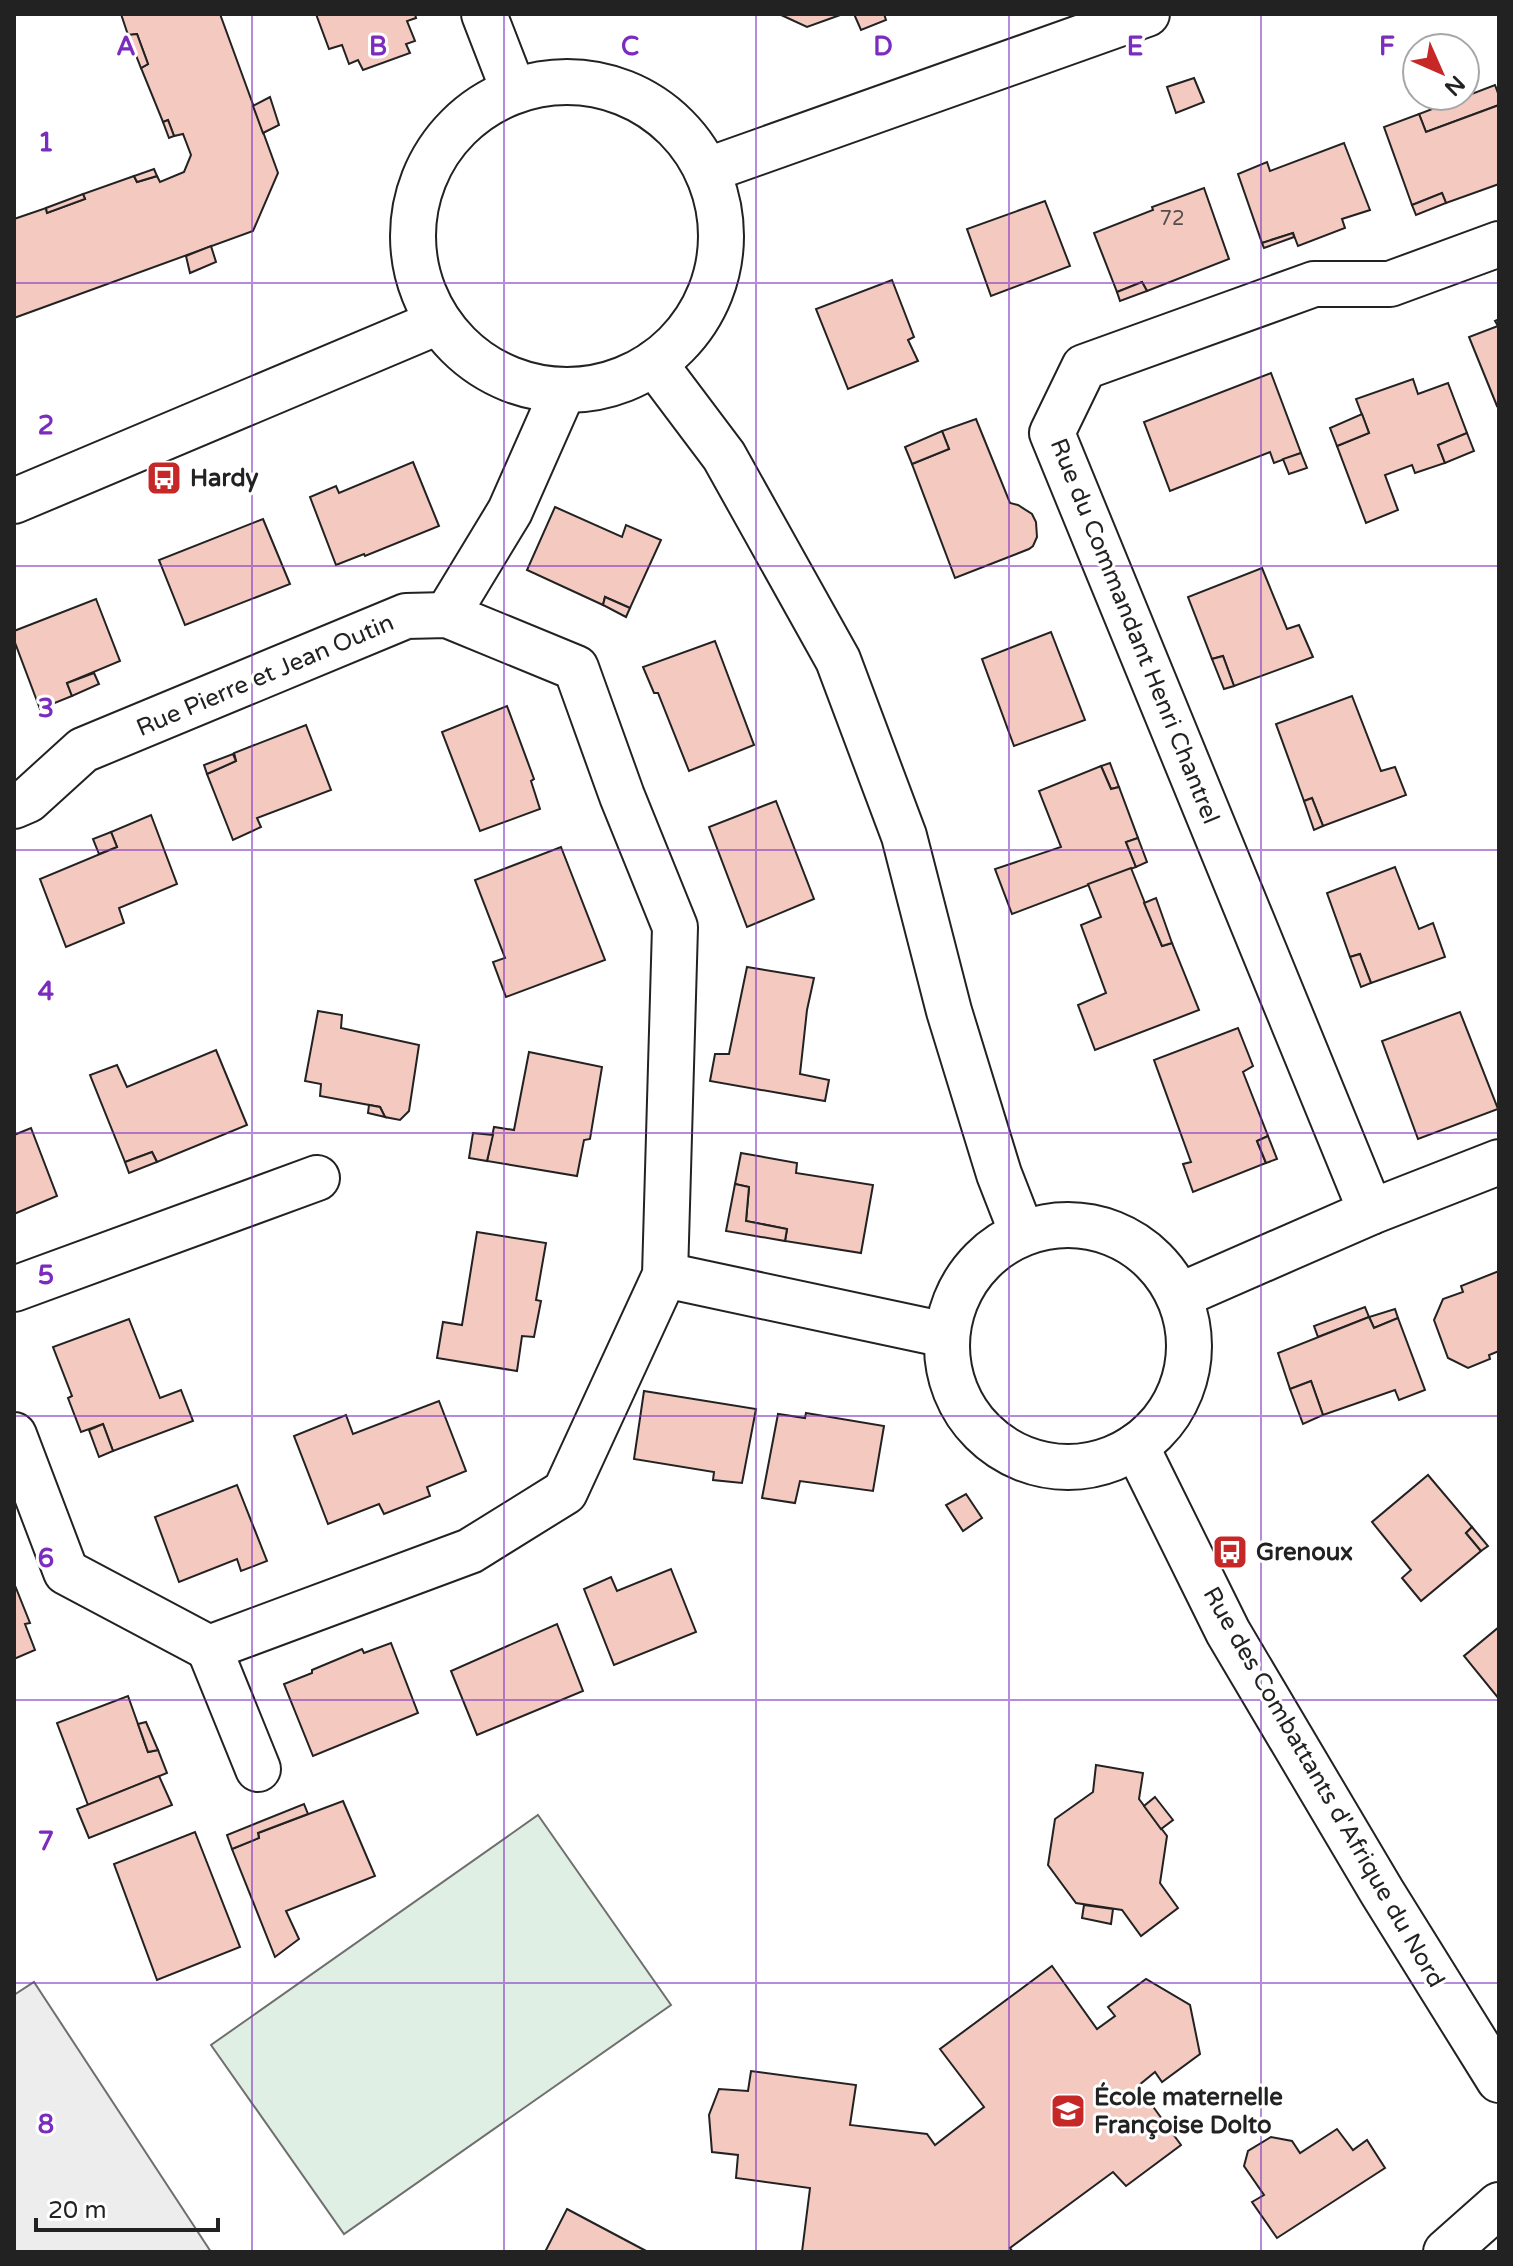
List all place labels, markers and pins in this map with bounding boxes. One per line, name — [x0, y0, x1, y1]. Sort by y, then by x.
bus stop icon: Hardy — [145, 459, 183, 497]
place label: Hardy — [190, 464, 259, 493]
bus stop icon: Grenoux — [1211, 1533, 1249, 1571]
place label: Grenoux — [1256, 1538, 1353, 1567]
place label: École maternelle Françoise Dolto — [1094, 2082, 1283, 2140]
school or university icon: École maternelle Françoise Dolto — [1049, 2092, 1087, 2130]

